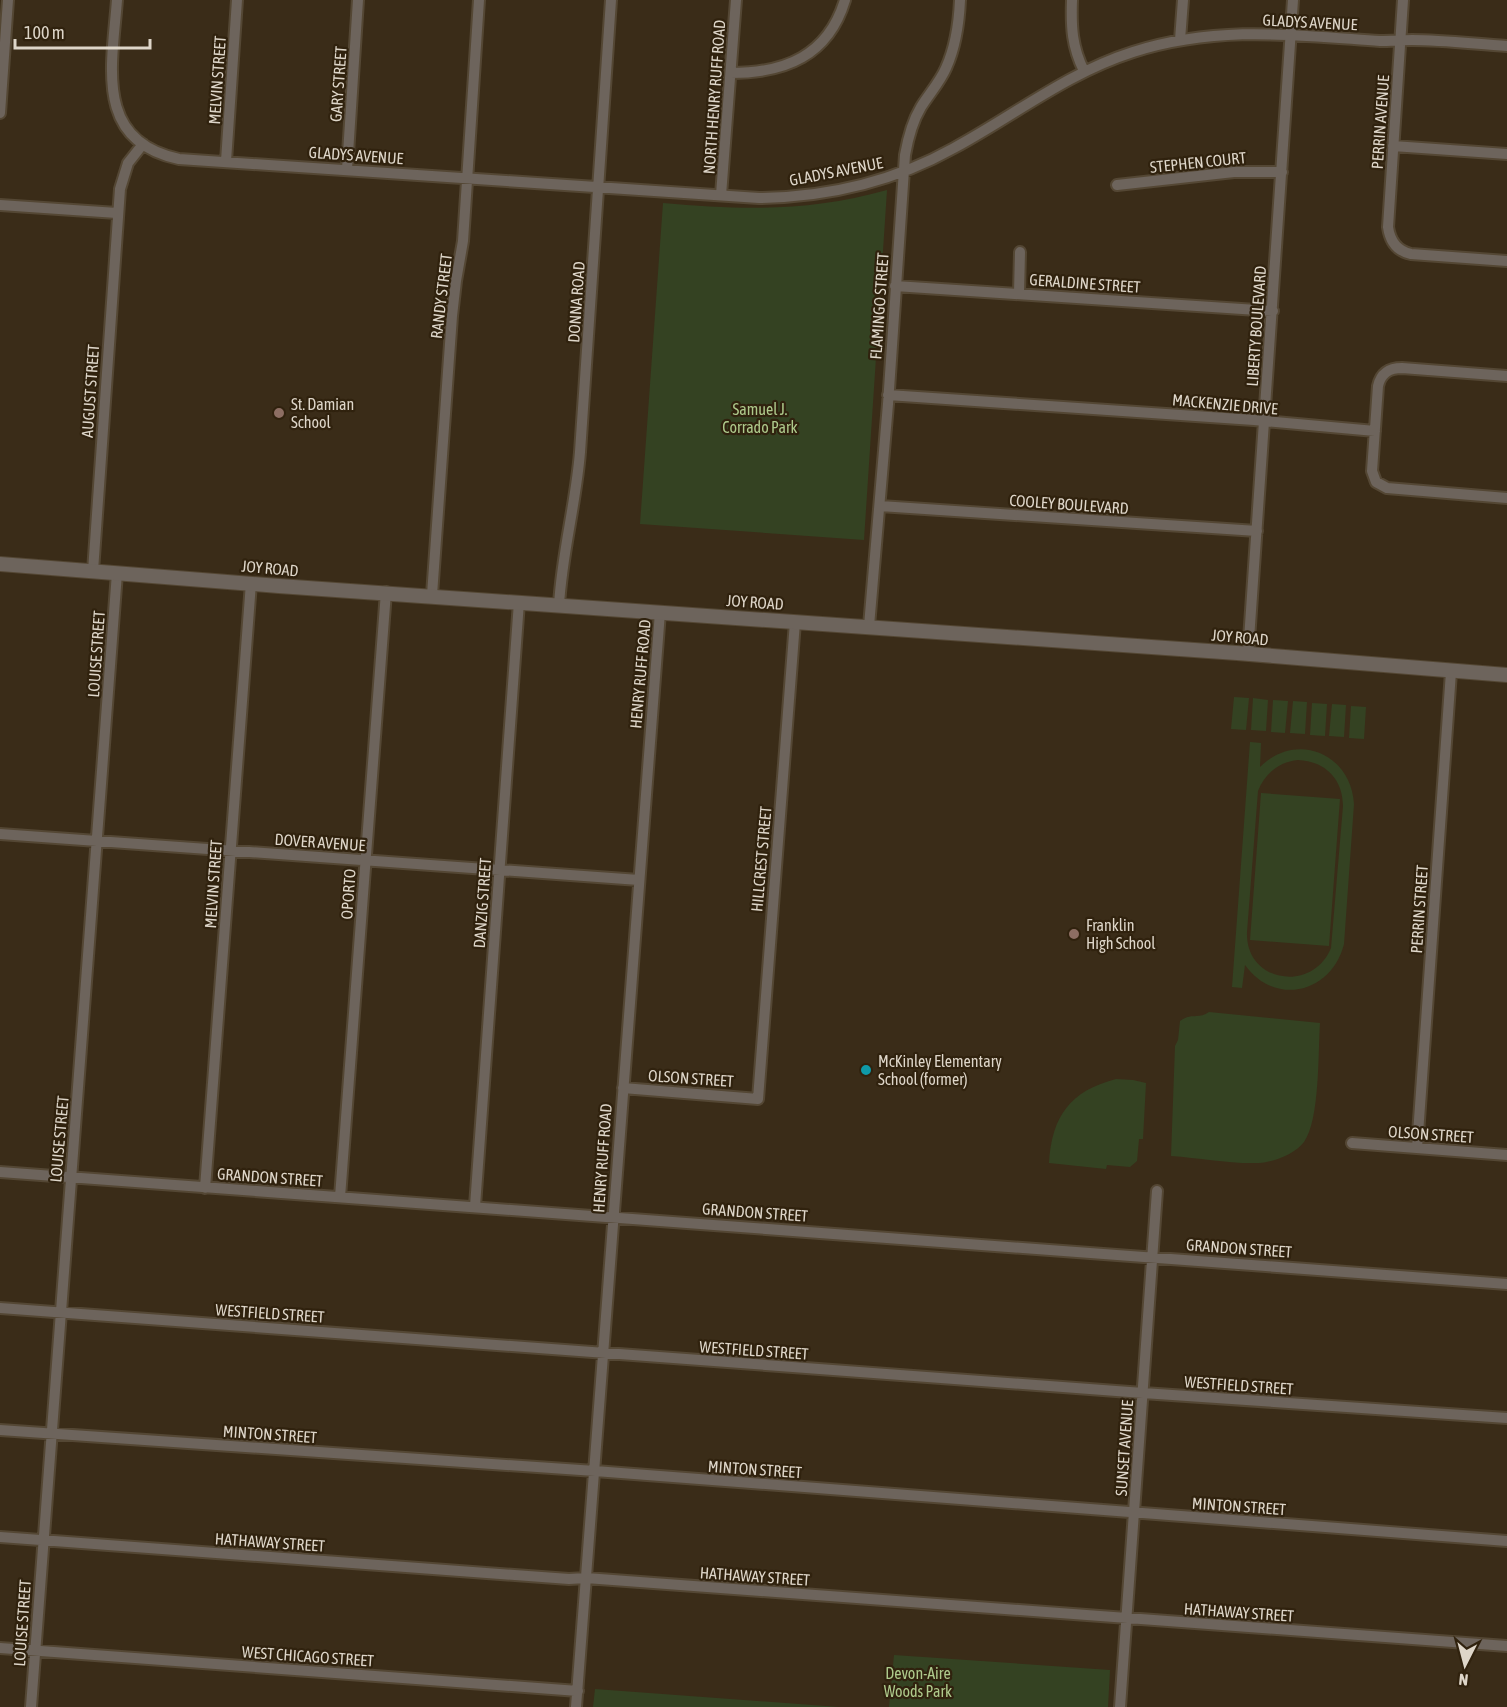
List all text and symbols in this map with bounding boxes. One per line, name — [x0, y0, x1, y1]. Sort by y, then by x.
street label: GLADYS AVENUE — [1262, 11, 1358, 33]
scale bar — [15, 12, 150, 50]
street label: NORTH HENRY RUFF ROAD — [700, 19, 728, 175]
text: 100 m — [24, 22, 65, 43]
street label: MELVIN STREET — [205, 35, 229, 125]
street label: GARY STREET — [326, 46, 350, 122]
street label: PERRIN AVENUE — [1368, 74, 1392, 170]
street label: GLADYS AVENUE — [308, 143, 404, 167]
street label: STEPHEN COURT — [1149, 148, 1247, 176]
street label: GLADYS AVENUE — [788, 153, 884, 189]
street label: RANDY STREET — [427, 252, 455, 340]
street label: FLAMINGO STREET — [866, 252, 892, 360]
street label: DONNA ROAD — [564, 261, 588, 343]
street label: LIBERTY BOULEVARD — [1243, 265, 1269, 387]
street label: GERALDINE STREET — [1029, 270, 1141, 296]
street label: AUGUST STREET — [78, 344, 102, 438]
street label: MACKENZIE DRIVE — [1171, 390, 1279, 418]
place label: St. Damian School — [291, 395, 354, 431]
park label: Samuel J. Corrado Park — [722, 400, 798, 436]
marker: St. Damian School — [272, 406, 286, 420]
street label: COOLEY BOULEVARD — [1009, 491, 1129, 517]
street label: JOY ROAD — [241, 557, 299, 579]
street label: JOY ROAD — [726, 591, 784, 613]
street label: LOUISE STREET — [84, 610, 108, 698]
street label: HENRY RUFF ROAD — [626, 619, 654, 729]
street label: JOY ROAD — [1211, 626, 1269, 648]
street label: HILLCREST STREET — [747, 806, 775, 912]
street label: DOVER AVENUE — [274, 830, 366, 854]
street label: MELVIN STREET — [201, 839, 225, 929]
street label: DANZIG STREET — [470, 857, 494, 949]
street label: PERRIN STREET — [1407, 864, 1431, 954]
street label: OPORTO — [337, 868, 359, 920]
place label: Franklin High School — [1086, 916, 1156, 953]
marker: Franklin High School — [1067, 927, 1081, 941]
place label: McKinley Elementary School (former) — [878, 1052, 1002, 1089]
marker: McKinley Elementary School (former) — [859, 1063, 873, 1077]
street label: OLSON STREET — [648, 1066, 734, 1090]
street label: LOUISE STREET — [46, 1095, 72, 1183]
street label: HENRY RUFF ROAD — [589, 1103, 615, 1213]
street label: OLSON STREET — [1388, 1122, 1474, 1146]
street label: GRANDON STREET — [216, 1164, 324, 1190]
street label: GRANDON STREET — [701, 1199, 809, 1225]
street label: GRANDON STREET — [1185, 1235, 1293, 1261]
street label: WESTFIELD STREET — [215, 1300, 325, 1326]
street label: WESTFIELD STREET — [699, 1337, 809, 1363]
street label: WESTFIELD STREET — [1184, 1372, 1294, 1398]
street label: SUNSET AVENUE — [1112, 1399, 1136, 1497]
street label: MINTON STREET — [222, 1422, 318, 1446]
street label: MINTON STREET — [707, 1457, 803, 1481]
street label: MINTON STREET — [1191, 1494, 1287, 1518]
street label: HATHAWAY STREET — [214, 1529, 326, 1555]
street label: HATHAWAY STREET — [699, 1563, 811, 1589]
street label: LOUISE STREET — [10, 1579, 34, 1667]
street label: HATHAWAY STREET — [1183, 1599, 1295, 1625]
north arrow — [1435, 1635, 1495, 1695]
street label: WEST CHICAGO STREET — [241, 1642, 375, 1670]
park label: Devon-Aire Woods Park — [884, 1664, 952, 1700]
text: N — [1458, 1670, 1469, 1689]

